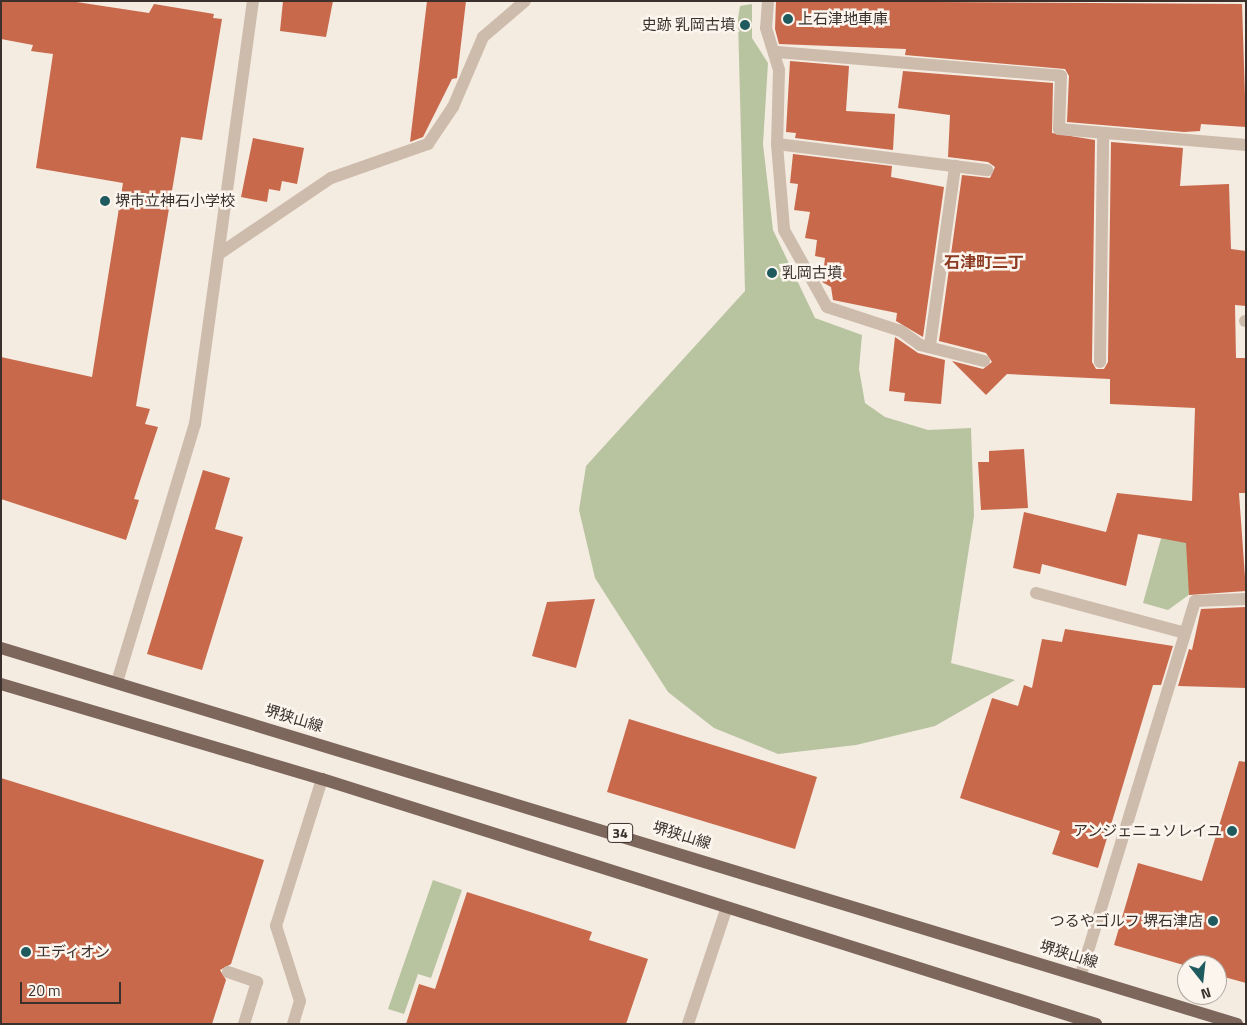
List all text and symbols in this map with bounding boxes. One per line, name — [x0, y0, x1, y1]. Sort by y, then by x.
place label: 上石津地車庫 — [798, 10, 888, 28]
marker: 上石津地車庫 — [782, 13, 794, 25]
place label: 史跡 乳岡古墳 — [642, 16, 735, 34]
marker: 史跡 乳岡古墳 — [739, 19, 751, 31]
place label: 堺市立神石小学校 — [115, 192, 235, 210]
marker: 堺市立神石小学校 — [99, 195, 111, 207]
district label: 石津町二丁 — [944, 252, 1024, 272]
place label: 乳岡古墳 — [782, 264, 842, 282]
marker: 乳岡古墳 — [766, 267, 778, 279]
street label: 堺狭山線 — [263, 701, 325, 735]
street label: 堺狭山線 — [651, 818, 713, 852]
road number: 34 — [606, 821, 634, 844]
place label: アンジェニュソレイユ — [1072, 822, 1222, 840]
marker: アンジェニュソレイユ — [1226, 825, 1238, 837]
place label: つるやゴルフ 堺石津店 — [1050, 912, 1203, 930]
marker: つるやゴルフ 堺石津店 — [1207, 915, 1219, 927]
street label: 堺狭山線 — [1038, 937, 1100, 971]
place label: エディオン — [36, 943, 111, 961]
marker: エディオン — [20, 946, 32, 958]
north arrow — [1177, 955, 1227, 1005]
scale bar — [22, 972, 124, 1004]
text: 20 m — [28, 979, 61, 1002]
text: N — [1198, 983, 1214, 1005]

